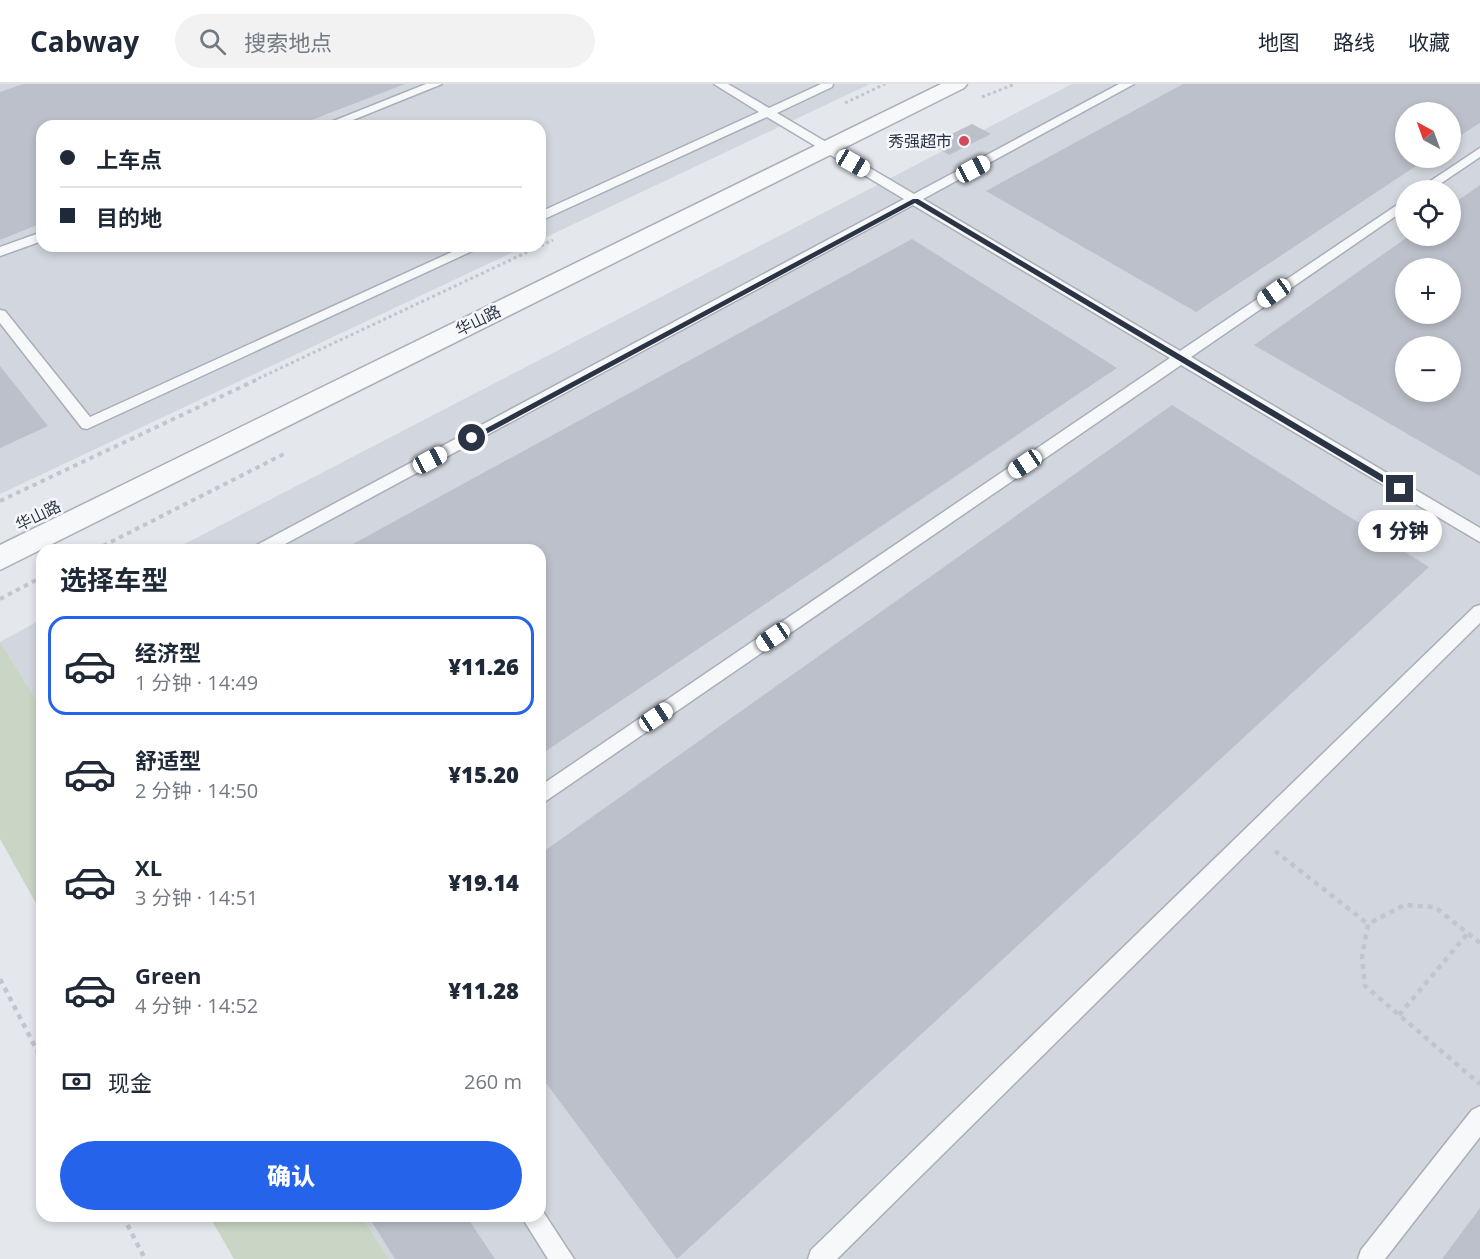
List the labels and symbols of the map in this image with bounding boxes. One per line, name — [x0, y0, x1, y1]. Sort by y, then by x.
north arrow — [1395, 102, 1461, 168]
place label: 秀强超市 — [888, 130, 952, 152]
marker: 秀强超市 — [957, 134, 971, 148]
car — [833, 146, 873, 180]
car — [953, 153, 993, 185]
car — [1254, 275, 1294, 311]
street label: 华山路 — [452, 300, 504, 340]
route start — [458, 424, 485, 451]
car — [410, 444, 450, 476]
car — [1005, 446, 1045, 482]
route end — [1386, 475, 1413, 502]
street label: 华山路 — [12, 495, 64, 535]
callout: 1 分钟 — [1358, 510, 1442, 552]
car — [753, 619, 793, 655]
car — [636, 699, 676, 735]

